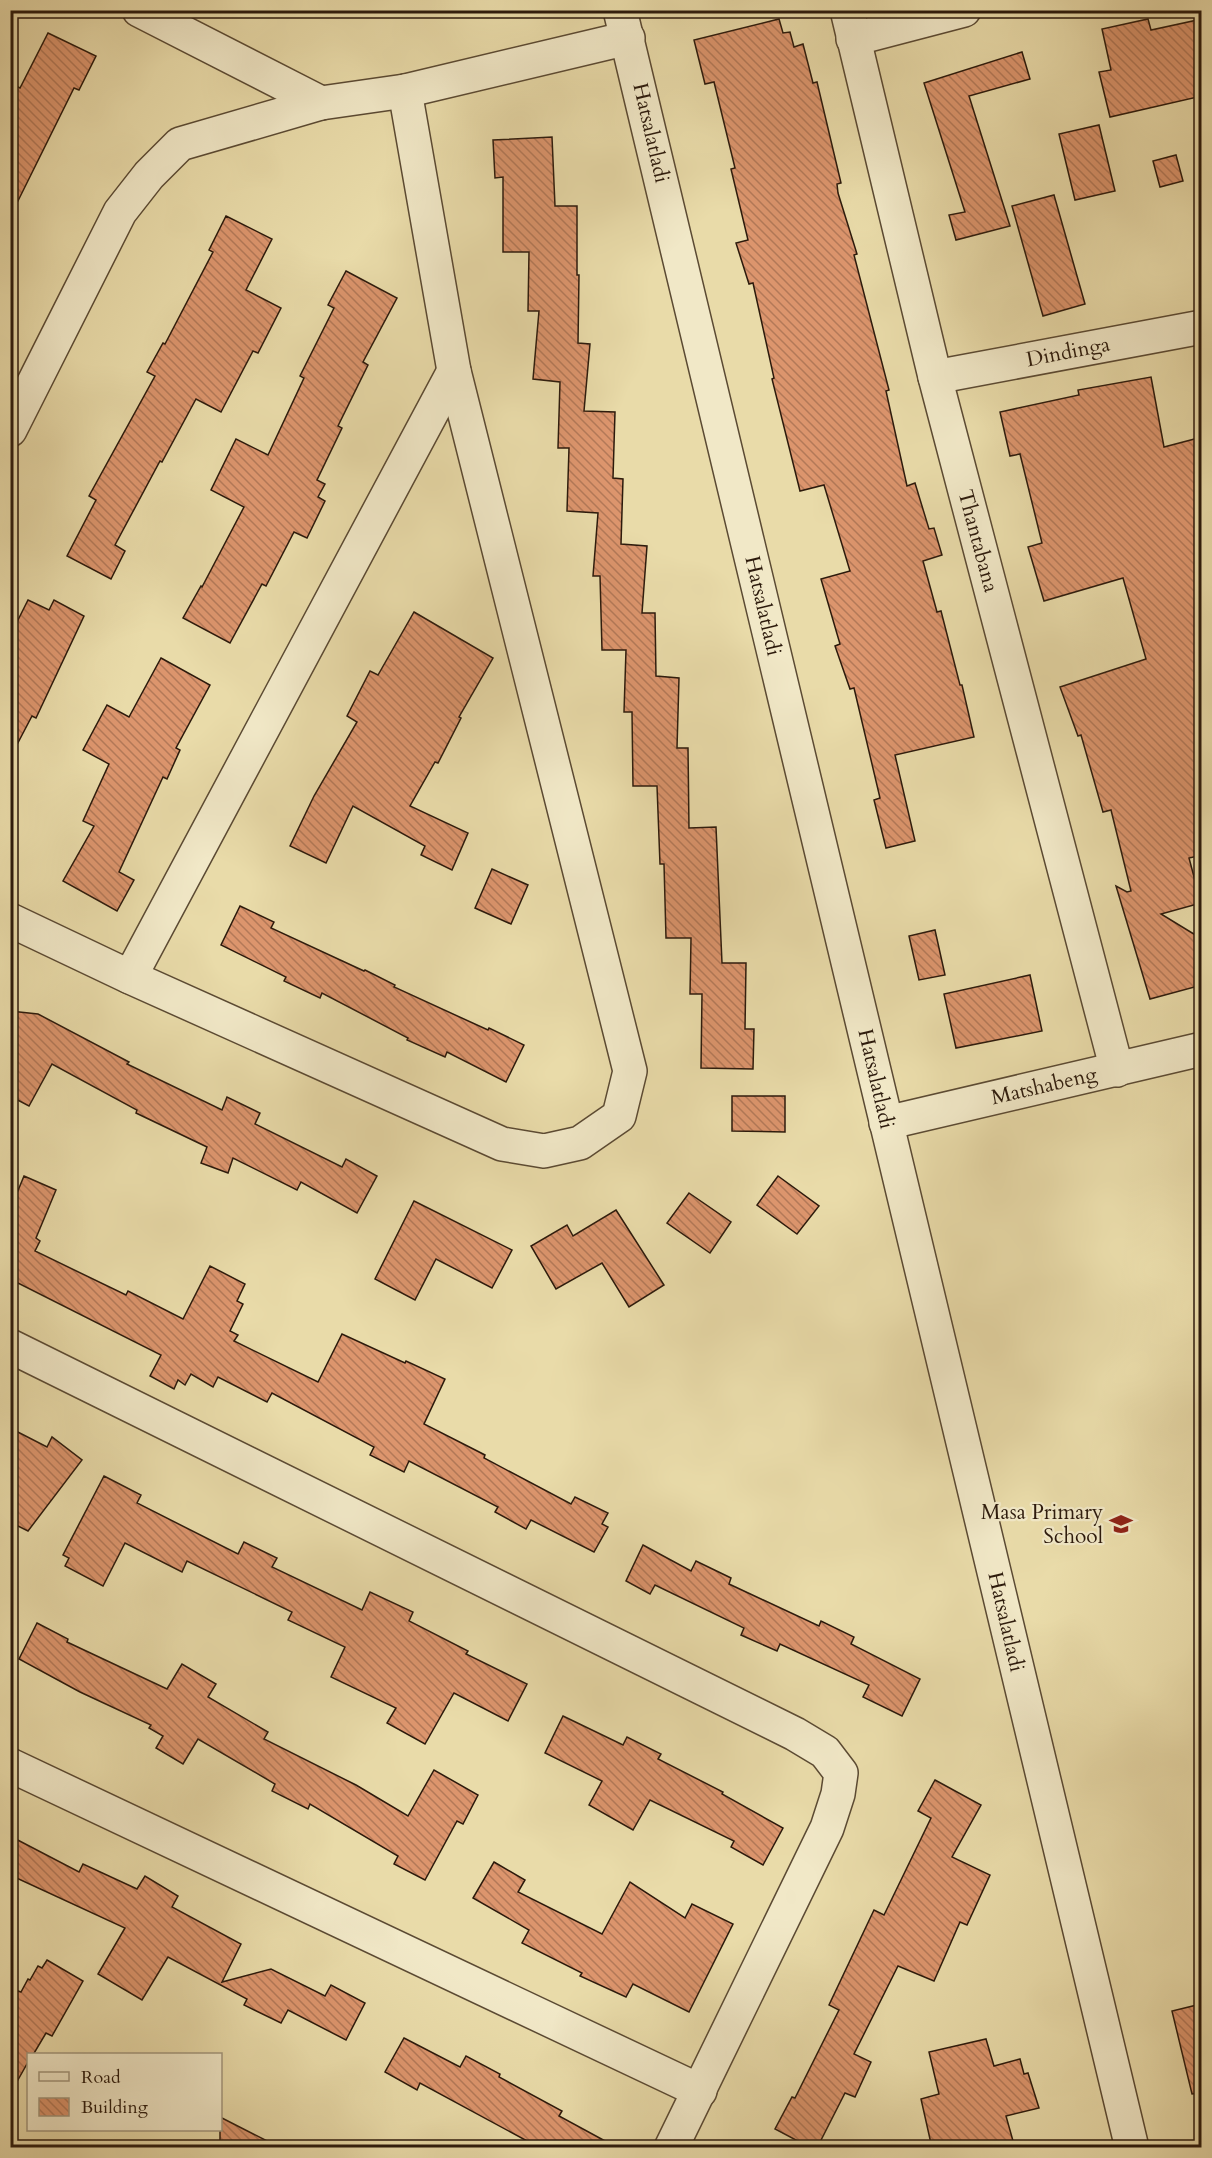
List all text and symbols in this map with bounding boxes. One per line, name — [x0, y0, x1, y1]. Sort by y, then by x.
street label: Hatsalatladi — [625, 80, 677, 186]
street label: Dindinga — [1024, 330, 1112, 374]
street label: Thantabana — [950, 487, 1006, 595]
street label: Hatsalatladi — [737, 553, 789, 659]
street label: Hatsalatladi — [850, 1026, 902, 1132]
street label: Matshabeng — [988, 1060, 1100, 1112]
place label: Masa Primary School — [981, 1498, 1103, 1551]
school or university icon: Masa Primary School — [1108, 1511, 1134, 1537]
street label: Hatsalatladi — [980, 1569, 1032, 1675]
legend — [27, 2053, 222, 2131]
text: Road — [81, 2065, 121, 2090]
text: Building — [81, 2095, 149, 2120]

